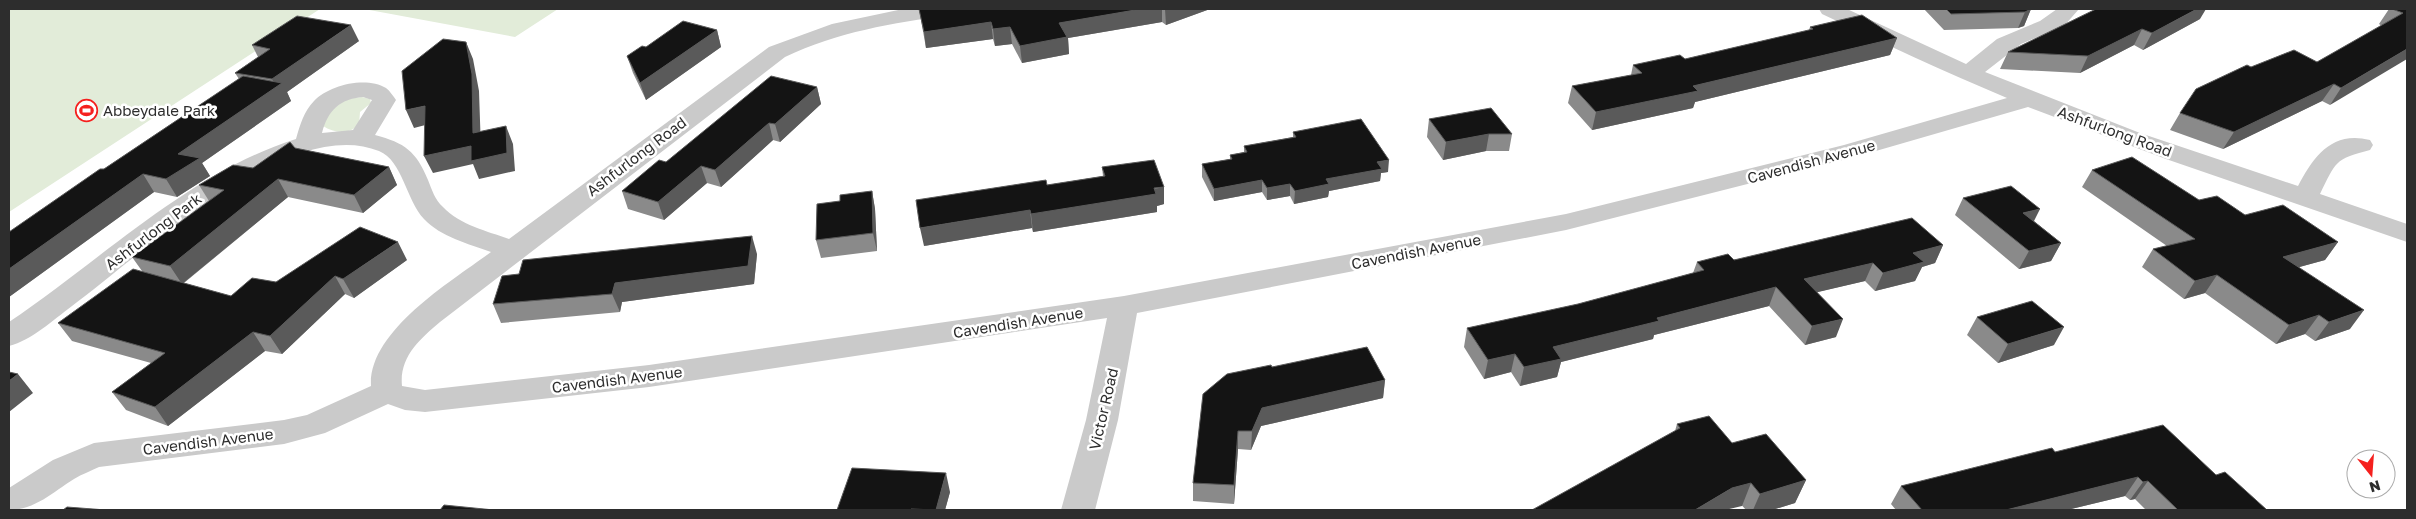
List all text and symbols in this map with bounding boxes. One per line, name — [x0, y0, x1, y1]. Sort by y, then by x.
sports icon: Abbeydale Park — [75, 98, 99, 122]
place label: Abbeydale Park — [103, 101, 216, 119]
street label: Ashfurlong Road — [2055, 102, 2175, 160]
street label: Ashfurlong Road — [583, 113, 689, 199]
street label: Cavendish Avenue — [1745, 135, 1877, 187]
street label: Ashfurlong Park — [101, 189, 205, 273]
street label: Cavendish Avenue — [1350, 230, 1483, 272]
street label: Cavendish Avenue — [952, 303, 1085, 341]
street label: Cavendish Avenue — [551, 362, 684, 396]
street label: Victor Road — [1085, 366, 1121, 452]
street label: Cavendish Avenue — [142, 424, 275, 458]
north arrow — [2346, 449, 2396, 499]
text: N — [2367, 477, 2383, 497]

